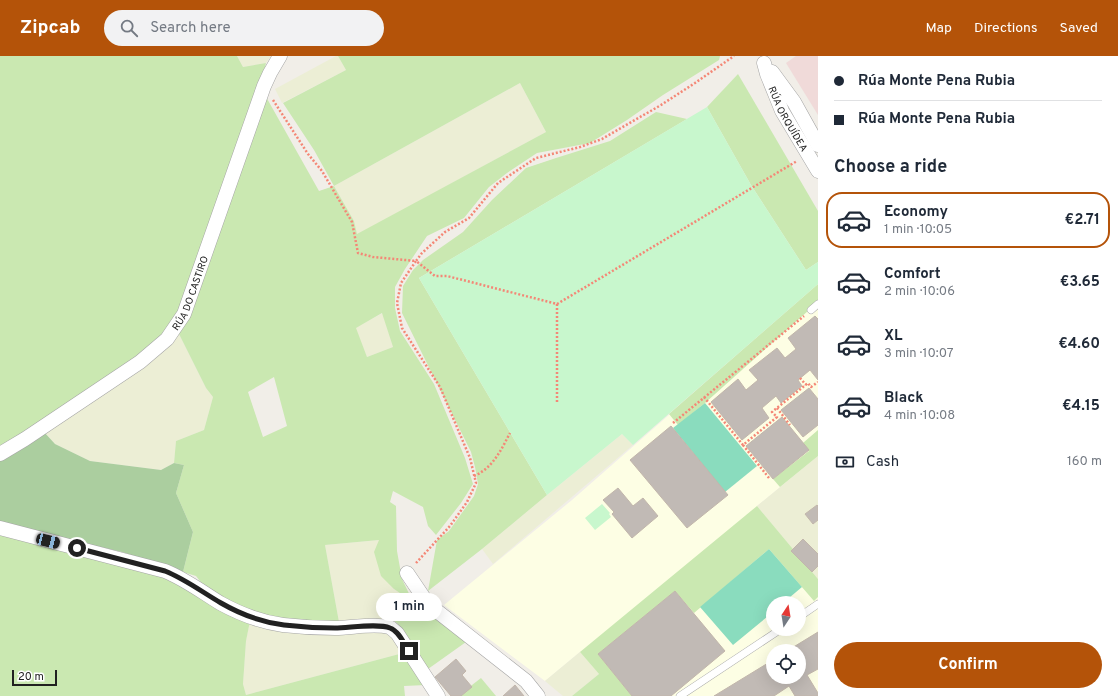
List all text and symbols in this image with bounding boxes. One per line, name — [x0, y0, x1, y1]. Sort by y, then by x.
search box — [104, 10, 384, 46]
text: Zipcab — [20, 16, 80, 40]
icon: search — [118, 17, 140, 39]
text: Search here — [150, 19, 231, 38]
text: Map — [926, 20, 952, 37]
text: Directions — [974, 20, 1038, 37]
text: Saved — [1060, 20, 1098, 37]
text: Rúa Monte Pena Rubia — [858, 72, 1015, 91]
street label: RÚA ORQUÍDEA — [765, 85, 810, 155]
text: Rúa Monte Pena Rubia — [858, 110, 1015, 129]
text: Choose a ride — [834, 156, 947, 179]
icon: car — [836, 202, 872, 238]
text: Economy — [884, 203, 948, 222]
text: €2.71 — [1065, 211, 1100, 230]
text: 1 min · 10:05 — [884, 222, 952, 238]
street label: RÚA DO CASTIRO — [170, 254, 212, 333]
icon: car — [836, 264, 872, 300]
text: Comfort — [884, 265, 941, 284]
text: €3.65 — [1060, 273, 1100, 292]
text: 2 min · 10:06 — [884, 284, 955, 300]
icon: car — [836, 326, 872, 362]
text: XL — [884, 327, 902, 346]
text: €4.60 — [1058, 335, 1100, 354]
text: 3 min · 10:07 — [884, 346, 954, 362]
icon: car — [836, 388, 872, 424]
text: Black — [884, 389, 924, 408]
text: €4.15 — [1062, 397, 1100, 416]
text: 4 min · 10:08 — [884, 408, 955, 424]
icon: cash — [834, 451, 856, 473]
text: Cash — [866, 453, 899, 472]
text: 160 m — [1067, 454, 1102, 470]
car — [35, 532, 61, 550]
route start — [68, 539, 86, 557]
callout: 1 min — [376, 593, 442, 621]
north arrow — [766, 596, 806, 636]
map controls — [766, 596, 806, 684]
text: 1 min — [393, 599, 425, 615]
route end — [400, 642, 418, 660]
button: Confirm — [834, 642, 1102, 688]
button: locate — [766, 644, 806, 684]
scale bar — [12, 668, 57, 687]
text: 20 m — [18, 670, 44, 684]

